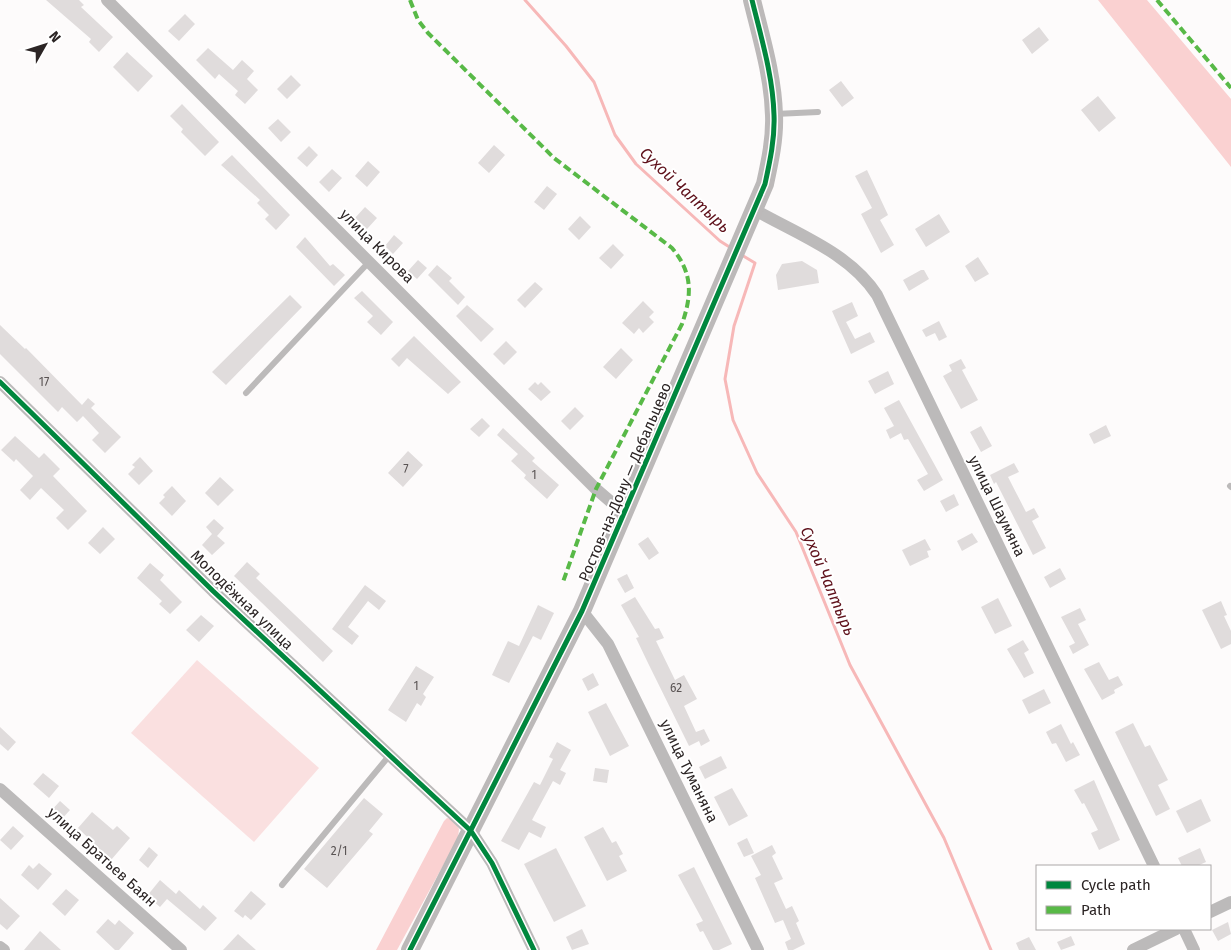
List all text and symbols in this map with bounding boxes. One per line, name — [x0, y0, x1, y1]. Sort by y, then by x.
north arrow — [20, 20, 70, 70]
text: N — [45, 28, 64, 46]
water label: Сухой Чалтырь — [636, 143, 734, 237]
street label: улица Кирова — [336, 205, 418, 287]
house number: 17 — [39, 375, 49, 389]
street label: Ростов-на-Дону — Дебальцево — [575, 380, 675, 584]
street label: улица Шаумяна — [965, 452, 1029, 560]
house number: 7 — [403, 462, 409, 476]
house number: 1 — [531, 468, 537, 482]
water label: Сухой Чалтырь — [797, 524, 859, 638]
street label: Молодёжная улица — [187, 546, 297, 654]
house number: 1 — [413, 679, 419, 693]
house number: 62 — [670, 681, 682, 695]
street label: улица Туманяна — [656, 716, 722, 826]
street label: улица Братьев Баян — [44, 803, 160, 911]
house number: 2/1 — [331, 844, 347, 858]
legend — [1036, 865, 1211, 930]
text: Cycle path — [1081, 876, 1151, 894]
text: Path — [1081, 901, 1111, 919]

